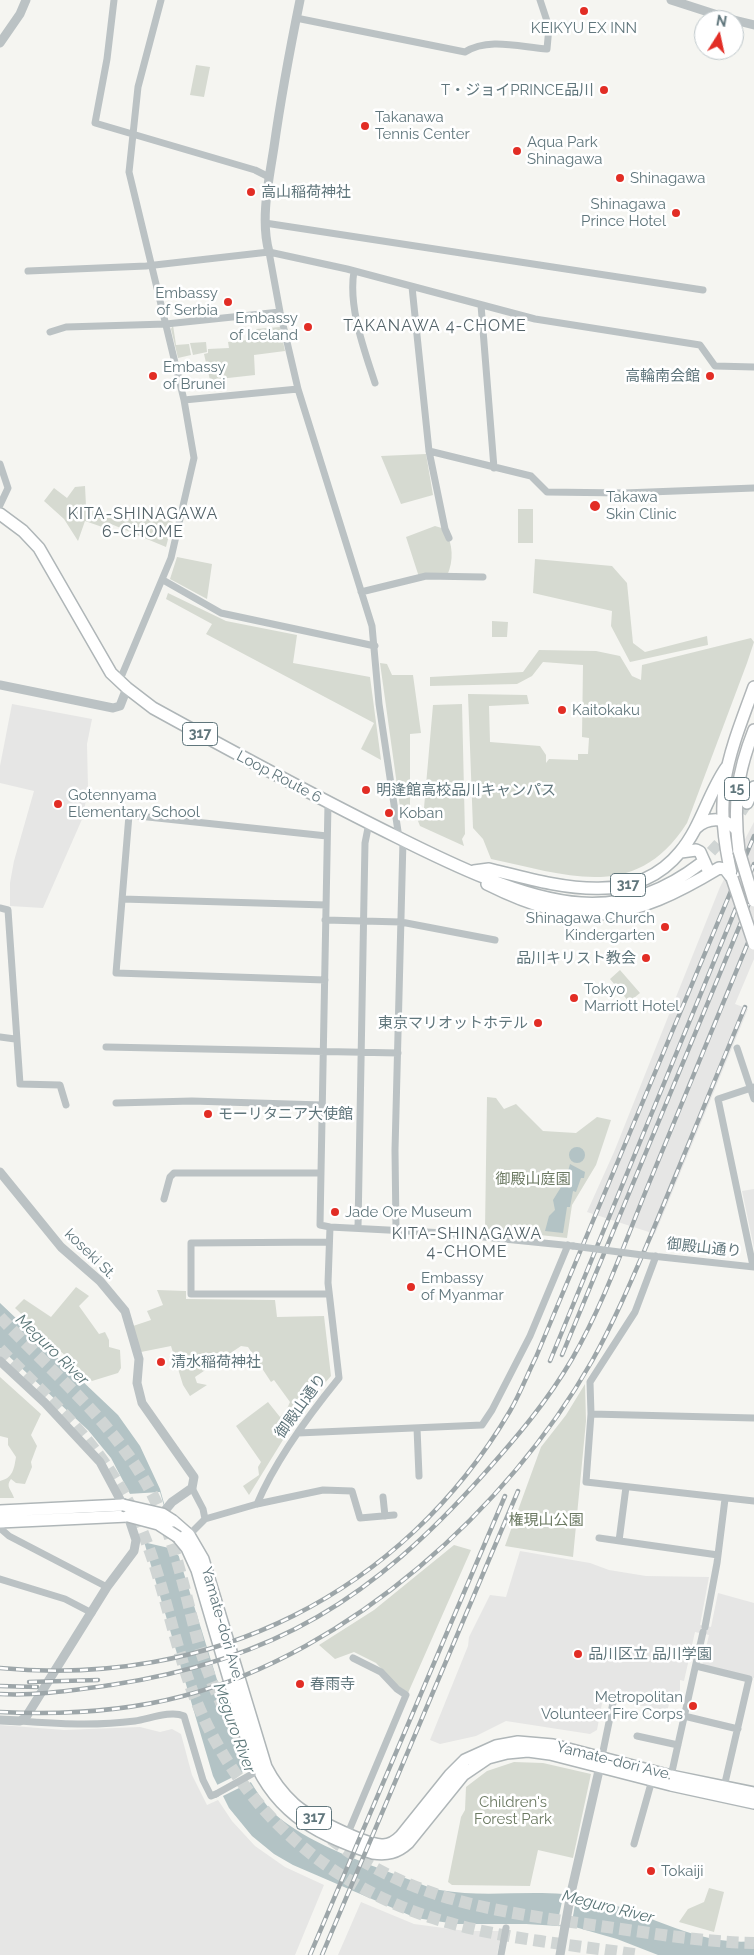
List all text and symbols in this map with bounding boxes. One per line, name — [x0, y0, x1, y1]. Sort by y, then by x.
marker: KEIKYU EX INN — [578, 5, 590, 17]
north arrow — [694, 10, 744, 60]
text: N — [715, 12, 728, 30]
place label: KEIKYU EX INN — [531, 19, 637, 37]
place label: T・ジョイPRINCE品川 — [441, 81, 594, 99]
marker: T・ジョイPRINCE品川 — [598, 84, 610, 96]
place label: Takanawa Tennis Center — [375, 108, 470, 143]
marker: Takanawa Tennis Center — [359, 120, 371, 132]
place label: Aqua Park Shinagawa — [527, 133, 602, 168]
marker: Aqua Park Shinagawa — [511, 145, 523, 157]
place label: Shinagawa — [630, 169, 705, 187]
marker: Shinagawa — [614, 172, 626, 184]
place label: 高山稲荷神社 — [261, 183, 351, 201]
marker: 高山稲荷神社 — [245, 186, 257, 198]
place label: Shinagawa Prince Hotel — [581, 195, 666, 230]
marker: Shinagawa Prince Hotel — [670, 207, 682, 219]
place label: Embassy of Serbia — [155, 284, 218, 319]
marker: Embassy of Serbia — [222, 296, 234, 308]
place label: Embassy of Iceland — [230, 309, 298, 344]
district label: TAKANAWA 4-CHOME — [341, 316, 529, 336]
marker: Embassy of Iceland — [302, 321, 314, 333]
place label: Embassy of Brunei — [163, 358, 226, 393]
place label: 高輪南会館 — [625, 367, 700, 385]
marker: Embassy of Brunei — [147, 370, 159, 382]
marker: 高輪南会館 — [704, 370, 716, 382]
place label: Takawa Skin Clinic — [606, 488, 677, 523]
marker: Takawa Skin Clinic — [588, 499, 602, 513]
district label: KITA-SHINAGAWA 6-CHOME — [66, 504, 220, 542]
place label: Kaitokaku — [572, 701, 640, 719]
marker: Kaitokaku — [556, 704, 568, 716]
road number: 317 — [182, 722, 218, 746]
street label: Loop Route 6 — [234, 747, 324, 807]
road number: 15 — [724, 778, 750, 801]
place label: 明逢館高校品川キャンパス — [376, 781, 556, 799]
marker: 明逢館高校品川キャンパス — [360, 784, 372, 796]
place label: Gotennyama Elementary School — [68, 786, 200, 821]
marker: Gotennyama Elementary School — [52, 798, 64, 810]
place label: Koban — [399, 804, 443, 822]
marker: Koban — [383, 807, 395, 819]
road number: 317 — [610, 874, 646, 896]
place label: Shinagawa Church Kindergarten — [526, 909, 655, 944]
marker: Shinagawa Church Kindergarten — [659, 921, 671, 933]
place label: 品川キリスト教会 — [516, 949, 636, 967]
marker: 品川キリスト教会 — [640, 952, 652, 964]
place label: Tokyo Marriott Hotel — [584, 980, 679, 1015]
marker: Tokyo Marriott Hotel — [568, 992, 580, 1004]
place label: 東京マリオットホテル — [378, 1014, 528, 1032]
marker: 東京マリオットホテル — [532, 1017, 544, 1029]
place label: モーリタニア大使館 — [218, 1105, 353, 1123]
marker: モーリタニア大使館 — [202, 1108, 214, 1120]
park label: 御殿山庭園 — [496, 1170, 570, 1188]
place label: Jade Ore Museum — [345, 1203, 472, 1221]
marker: Jade Ore Museum — [329, 1206, 341, 1218]
district label: KITA-SHINAGAWA 4-CHOME — [390, 1224, 544, 1262]
street label: koseki St. — [61, 1225, 119, 1283]
street label: 御殿山通り — [666, 1235, 742, 1261]
place label: Embassy of Myanmar — [421, 1269, 504, 1304]
marker: Embassy of Myanmar — [405, 1281, 417, 1293]
water label: Meguro River — [12, 1310, 92, 1390]
place label: 清水稲荷神社 — [171, 1353, 261, 1371]
marker: 清水稲荷神社 — [155, 1356, 167, 1368]
street label: 御殿山通り — [272, 1370, 330, 1442]
park label: 権現山公園 — [509, 1511, 583, 1529]
street label: Yamate-dori Ave. — [197, 1565, 247, 1683]
place label: 品川区立 品川学園 — [588, 1645, 712, 1663]
marker: 品川区立 品川学園 — [572, 1648, 584, 1660]
place label: 春雨寺 — [310, 1675, 355, 1693]
marker: 春雨寺 — [294, 1678, 306, 1690]
water label: Meguro River — [209, 1681, 259, 1775]
place label: Metropolitan Volunteer Fire Corps — [541, 1688, 683, 1723]
marker: Metropolitan Volunteer Fire Corps — [687, 1700, 699, 1712]
street label: Yamate-dori Ave. — [555, 1738, 673, 1784]
park label: Children's Forest Park — [474, 1793, 552, 1828]
road number: 317 — [296, 1806, 332, 1830]
place label: Tokaiji — [661, 1862, 703, 1880]
marker: Tokaiji — [645, 1865, 657, 1877]
water label: Meguro River — [560, 1886, 656, 1928]

